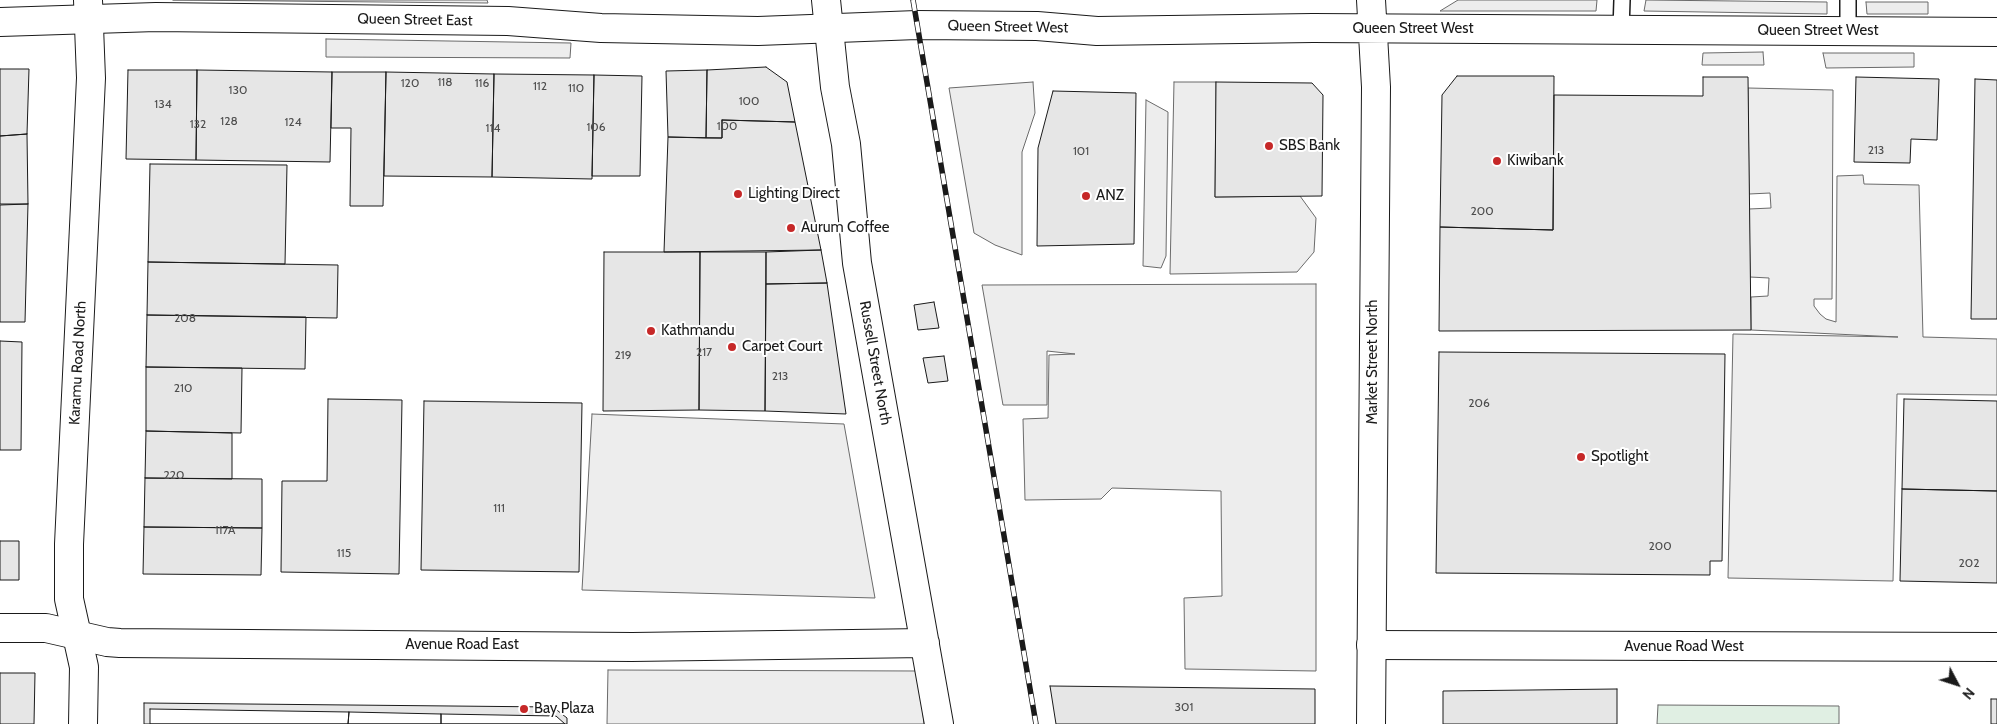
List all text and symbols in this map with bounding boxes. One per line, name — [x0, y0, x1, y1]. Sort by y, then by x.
street label: Queen Street East — [357, 10, 473, 30]
street label: Queen Street West — [947, 17, 1069, 37]
street label: Queen Street West — [1353, 20, 1473, 38]
street label: Queen Street West — [1758, 22, 1878, 40]
house number: 118 — [437, 75, 453, 89]
house number: 120 — [401, 76, 419, 90]
house number: 116 — [475, 76, 489, 90]
house number: 112 — [533, 79, 547, 93]
house number: 110 — [568, 81, 584, 95]
house number: 130 — [229, 83, 247, 97]
house number: 100 — [739, 94, 759, 108]
house number: 134 — [154, 97, 172, 111]
house number: 128 — [220, 114, 238, 128]
house number: 124 — [284, 115, 302, 129]
house number: 132 — [190, 117, 206, 131]
house number: 100 — [717, 119, 737, 133]
house number: 106 — [586, 120, 606, 134]
house number: 114 — [486, 121, 500, 135]
place label: SBS Bank — [1279, 137, 1340, 155]
marker: SBS Bank — [1263, 140, 1275, 152]
house number: 213 — [1868, 143, 1884, 157]
house number: 101 — [1073, 144, 1089, 158]
place label: Kiwibank — [1507, 152, 1564, 170]
marker: Kiwibank — [1491, 155, 1503, 167]
place label: Lighting Direct — [748, 185, 840, 203]
place label: ANZ — [1096, 187, 1124, 205]
marker: Lighting Direct — [732, 188, 744, 200]
marker: ANZ — [1080, 190, 1092, 202]
house number: 200 — [1470, 204, 1494, 218]
place label: Aurum Coffee — [801, 219, 889, 237]
marker: Aurum Coffee — [785, 222, 797, 234]
street label: Karamu Road North — [66, 300, 90, 426]
street label: Russell Street North — [855, 300, 895, 426]
street label: Market Street North — [1364, 300, 1382, 424]
house number: 208 — [174, 311, 196, 325]
place label: Kathmandu — [661, 322, 735, 340]
marker: Kathmandu — [645, 325, 657, 337]
place label: Carpet Court — [742, 338, 823, 356]
marker: Carpet Court — [726, 341, 738, 353]
house number: 217 — [696, 345, 712, 359]
house number: 219 — [614, 348, 632, 362]
house number: 213 — [772, 369, 788, 383]
house number: 210 — [174, 381, 192, 395]
house number: 206 — [1468, 396, 1490, 410]
place label: Spotlight — [1591, 448, 1648, 466]
marker: Spotlight — [1575, 451, 1587, 463]
house number: 220 — [164, 468, 184, 482]
house number: 111 — [493, 501, 505, 515]
house number: 117A — [215, 523, 235, 537]
house number: 200 — [1648, 539, 1672, 553]
house number: 115 — [337, 546, 351, 560]
house number: 202 — [1959, 556, 1979, 570]
street label: Avenue Road East — [405, 636, 519, 654]
street label: Avenue Road West — [1624, 638, 1744, 656]
north arrow — [1932, 659, 1982, 709]
text: N — [1958, 684, 1979, 703]
place label: Bay Plaza — [534, 700, 594, 718]
house number: 301 — [1175, 700, 1193, 714]
marker: Bay Plaza — [518, 703, 530, 715]

